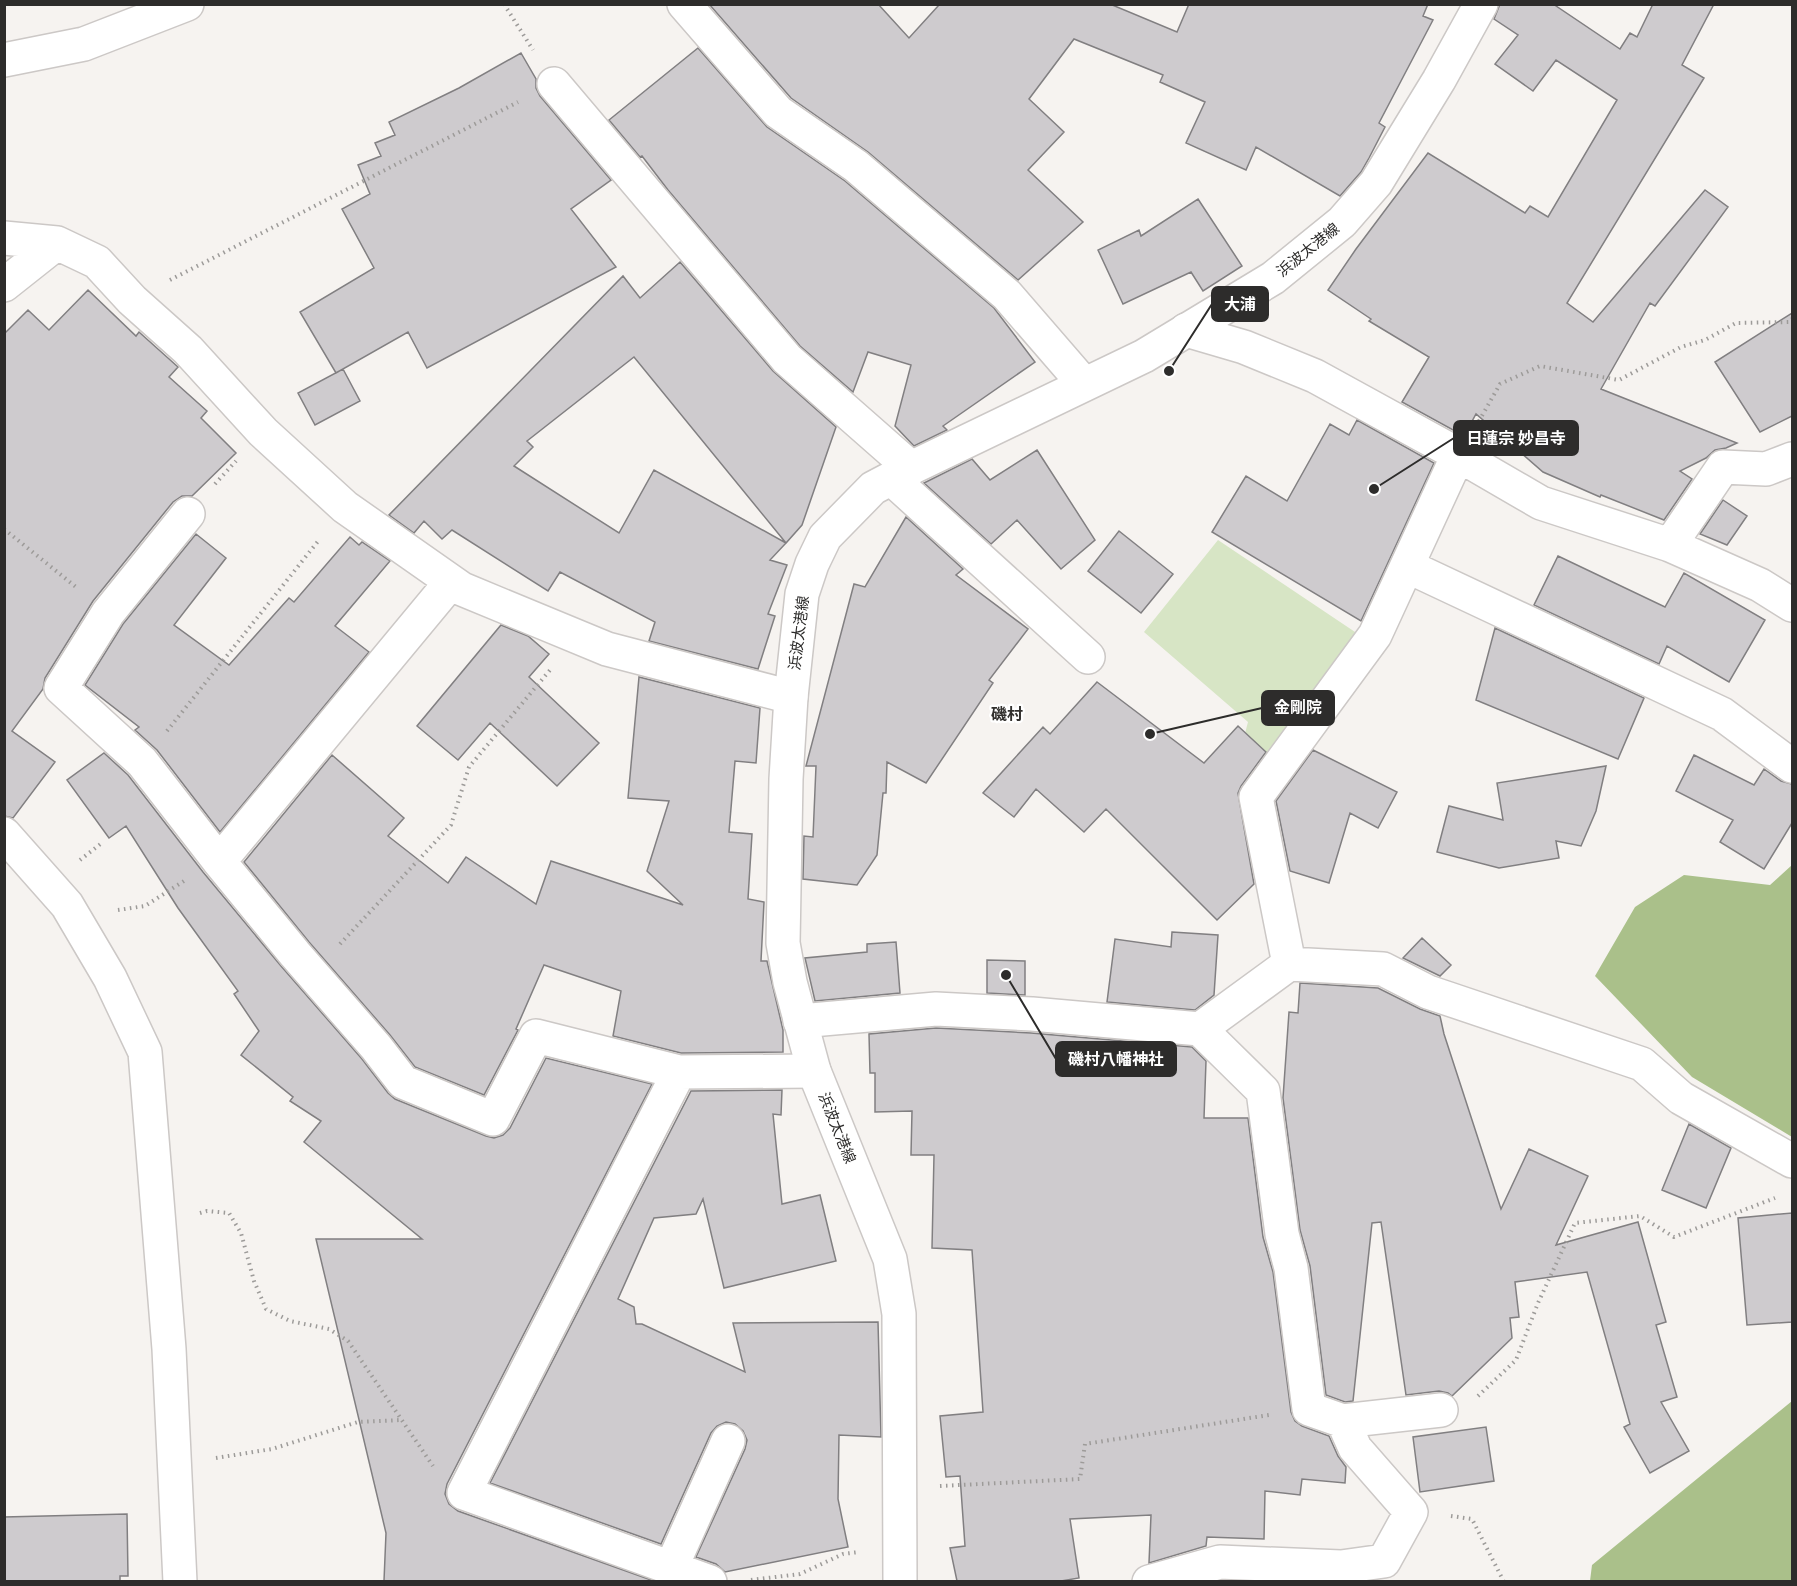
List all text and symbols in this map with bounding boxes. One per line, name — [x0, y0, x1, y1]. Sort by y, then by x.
street label: 浜波太港線 — [1273, 219, 1343, 281]
callout: 大浦 — [1212, 287, 1268, 321]
text: 大浦 — [1224, 294, 1256, 314]
callout: 日蓮宗 妙昌寺 — [1454, 421, 1578, 455]
text: 日蓮宗 妙昌寺 — [1466, 428, 1566, 448]
street label: 浜波太港線 — [785, 595, 813, 671]
callout: 金剛院 — [1262, 691, 1334, 725]
text: 金剛院 — [1274, 697, 1322, 717]
district label: 磯村 — [991, 704, 1023, 724]
callout: 磯村八幡神社 — [1056, 1042, 1176, 1076]
text: 磯村八幡神社 — [1068, 1049, 1164, 1069]
street label: 浜波太港線 — [815, 1089, 860, 1166]

